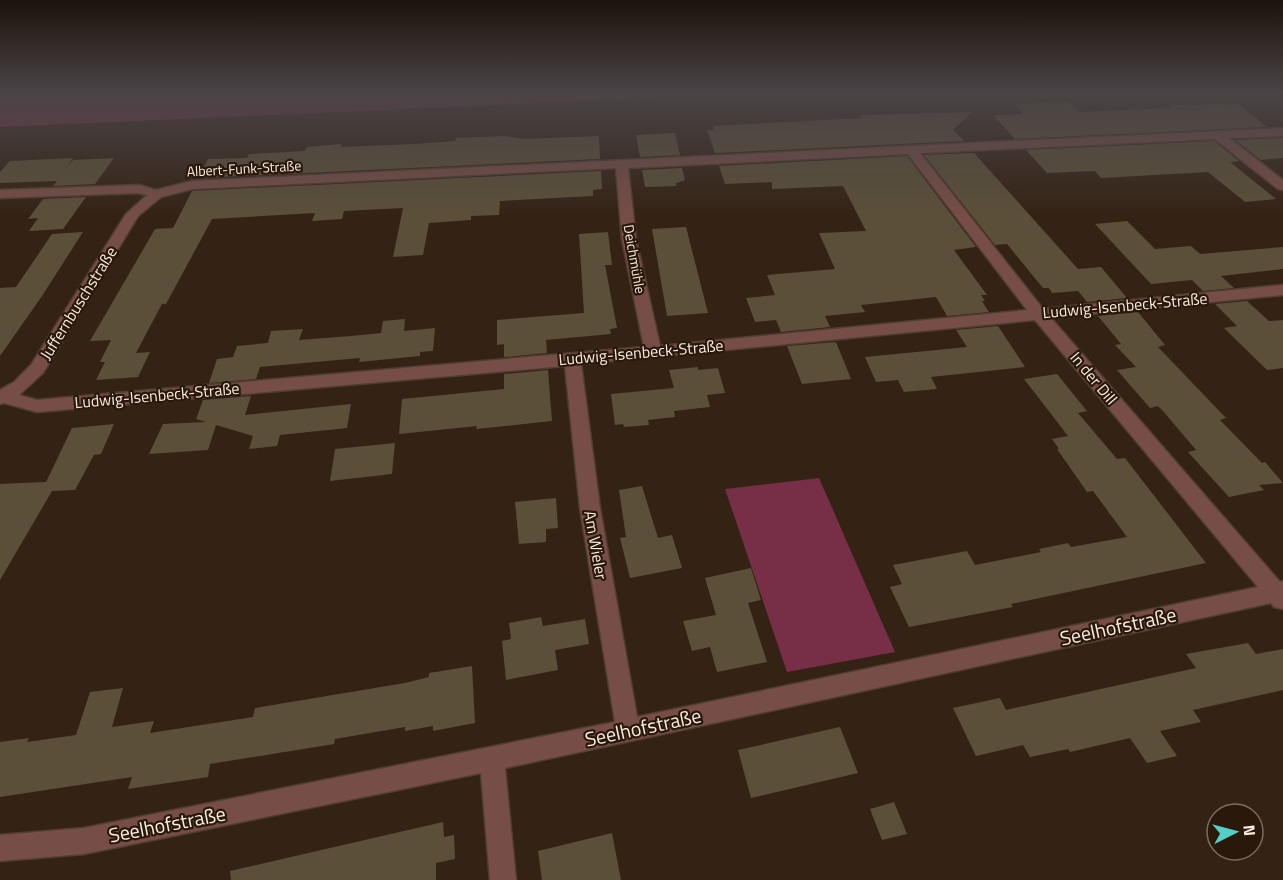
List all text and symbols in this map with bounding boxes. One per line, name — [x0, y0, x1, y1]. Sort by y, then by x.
street label: Albert-Funk-Straße — [186, 155, 302, 181]
street label: Deichmühle — [619, 223, 651, 295]
street label: Juffernbuschstraße — [33, 242, 123, 364]
street label: Ludwig-Isenbeck-Straße — [1042, 286, 1208, 324]
street label: Ludwig-Isenbeck-Straße — [558, 333, 724, 371]
street label: In der Dill — [1065, 346, 1123, 410]
street label: Ludwig-Isenbeck-Straße — [74, 376, 240, 414]
street label: Am Wieler — [578, 509, 614, 582]
street label: Seelhofstraße — [1057, 599, 1179, 653]
street label: Seelhofstraße — [582, 700, 704, 754]
street label: Seelhofstraße — [106, 797, 228, 851]
north arrow — [1205, 802, 1265, 862]
text: N — [1237, 824, 1262, 837]

